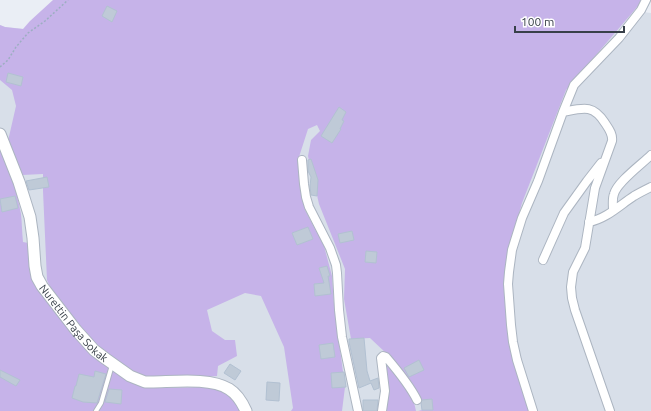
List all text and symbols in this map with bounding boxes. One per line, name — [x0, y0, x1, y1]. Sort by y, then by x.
scale bar — [515, 8, 624, 34]
text: 100 m — [521, 15, 554, 28]
street label: Nurettin Paşa Sokak — [37, 282, 111, 364]

